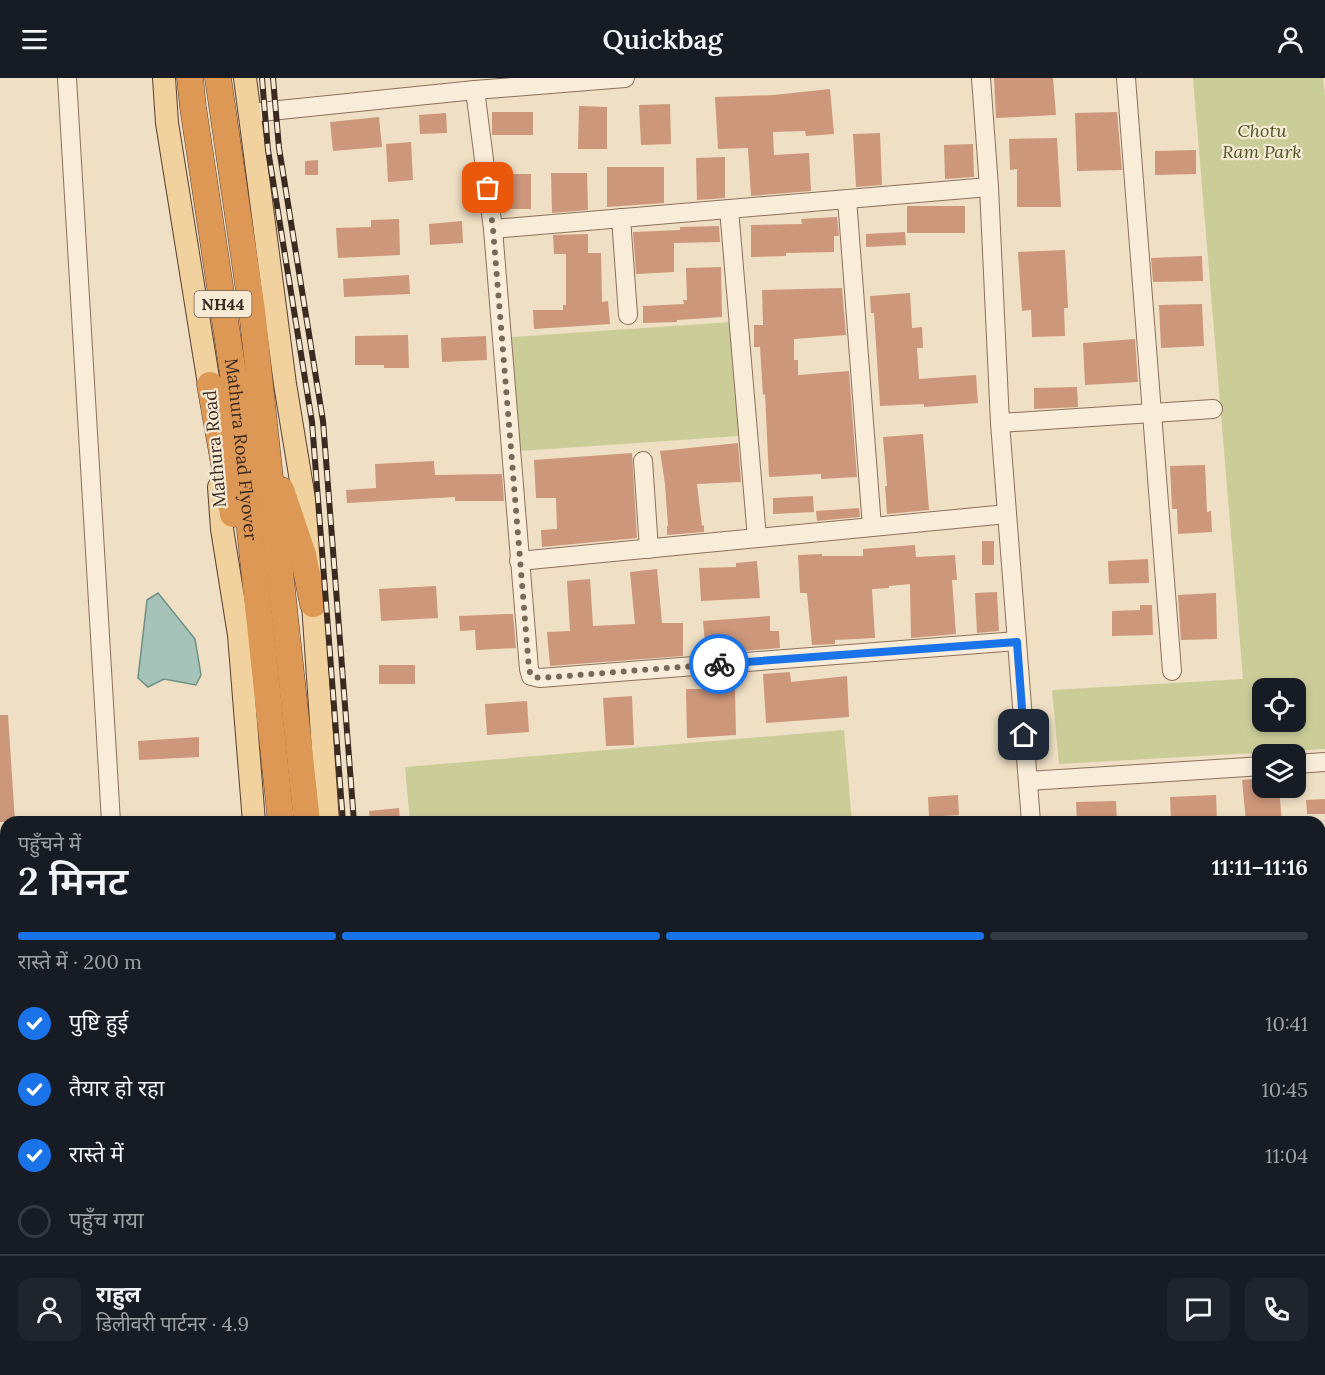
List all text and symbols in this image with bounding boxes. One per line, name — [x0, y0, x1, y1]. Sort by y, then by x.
text: Quickbag — [602, 22, 723, 56]
icon: menu — [18, 23, 51, 56]
icon: person — [1274, 23, 1307, 56]
park label: Chotu Ram Park — [1222, 119, 1302, 163]
pin — [462, 162, 513, 213]
icon: bag — [471, 171, 504, 204]
road number: NH44 — [194, 291, 252, 317]
street label: Mathura Road Flyover — [220, 357, 263, 542]
street label: Mathura Road — [198, 389, 231, 509]
courier — [689, 634, 749, 694]
icon: bike — [703, 648, 736, 681]
map controls — [1252, 678, 1306, 798]
button: locate — [1252, 678, 1306, 732]
pin — [998, 709, 1049, 760]
icon: home — [1007, 718, 1040, 751]
button: layers — [1252, 744, 1306, 798]
text: पहुँचने में — [18, 831, 81, 856]
text: 11:11–11:16 — [1212, 853, 1308, 881]
text: 2 मिनट — [18, 856, 128, 906]
text: रास्ते में · 200 m — [18, 949, 142, 974]
icon: check — [18, 1007, 51, 1040]
text: पुष्टि हुई — [69, 1008, 128, 1036]
text: 10:41 — [1265, 1011, 1308, 1036]
icon: check — [18, 1073, 51, 1106]
text: तैयार हो रहा — [69, 1074, 164, 1102]
text: 10:45 — [1262, 1077, 1308, 1102]
icon: check — [18, 1139, 51, 1172]
text: रास्ते में — [69, 1140, 124, 1168]
text: 11:04 — [1265, 1143, 1308, 1168]
text: पहुँच गया — [69, 1206, 144, 1234]
button: person — [18, 1278, 81, 1341]
button: chat — [1167, 1278, 1230, 1341]
button: phone — [1245, 1278, 1308, 1341]
text: राहुल — [96, 1280, 141, 1308]
text: डिलीवरी पार्टनर · 4.9 — [96, 1311, 249, 1336]

